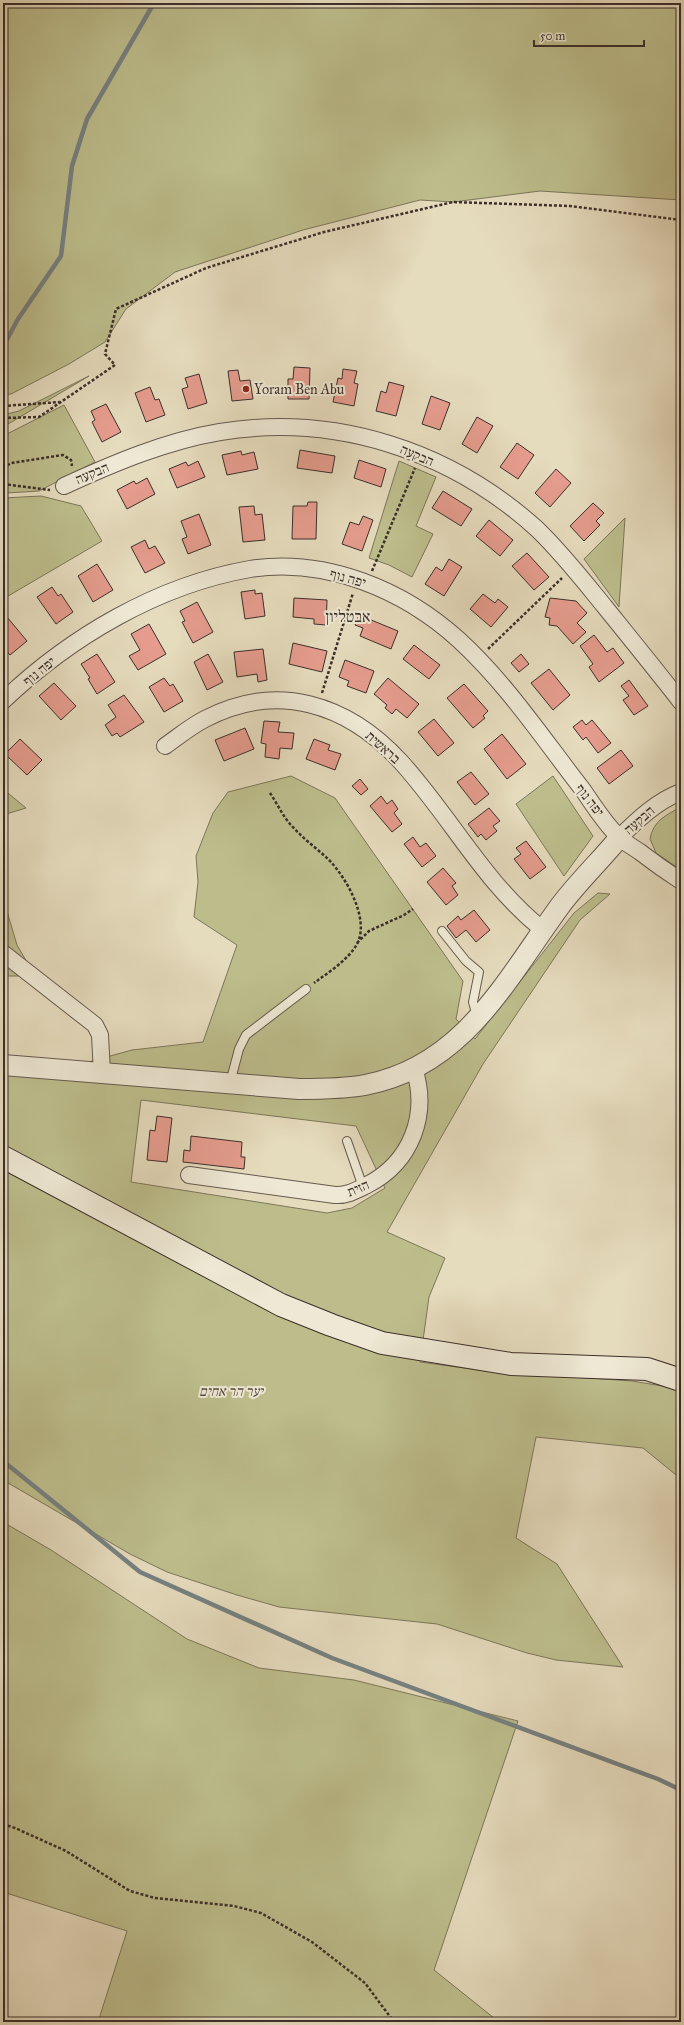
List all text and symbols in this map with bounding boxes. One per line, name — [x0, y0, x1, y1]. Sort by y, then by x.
scale bar — [534, 22, 644, 48]
text: 50 m — [540, 29, 565, 43]
place label: Yoram Ben Abu — [254, 381, 345, 398]
marker: Yoram Ben Abu — [241, 384, 251, 394]
street label: הבקעה — [397, 441, 436, 470]
street label: הבקעה — [73, 459, 112, 488]
street label: יפה נוף — [328, 566, 368, 591]
district label: אבטליון — [326, 607, 370, 626]
street label: יפה נוף — [20, 653, 59, 690]
street label: בראשית — [362, 727, 404, 768]
street label: יפה נוף — [572, 781, 608, 820]
street label: הבקעה — [620, 802, 658, 838]
street label: הזית — [344, 1176, 372, 1201]
park label: יער הר אחים — [199, 1383, 265, 1400]

